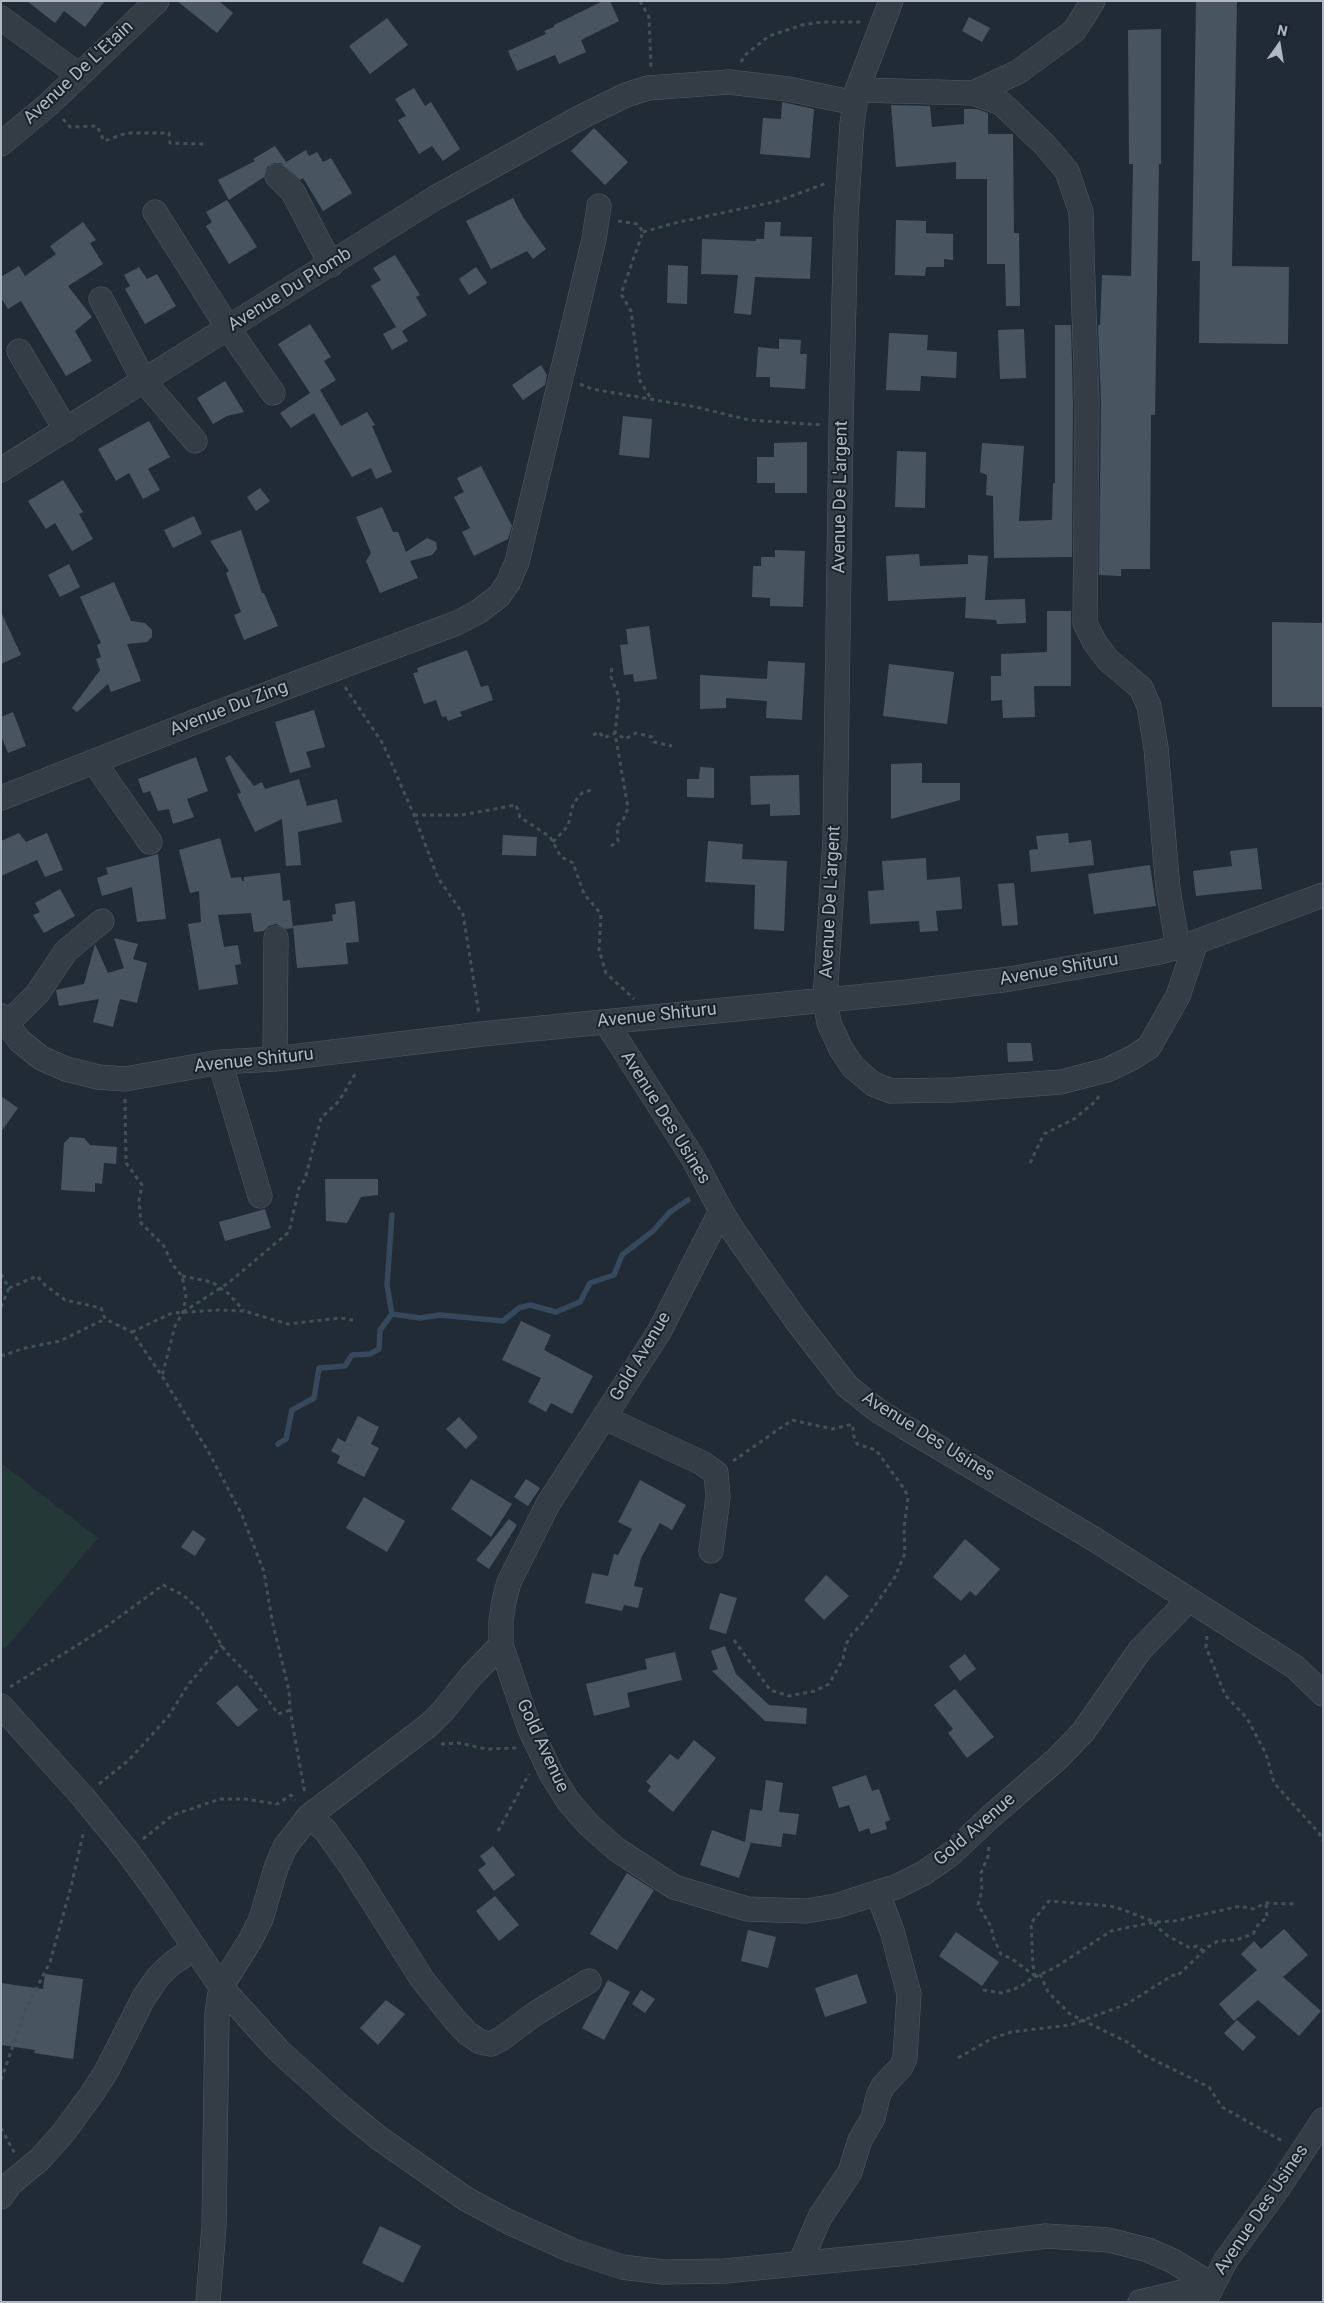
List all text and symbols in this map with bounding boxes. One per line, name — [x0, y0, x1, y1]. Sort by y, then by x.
street label: Avenue De L'Etain — [20, 17, 138, 129]
north arrow — [1254, 20, 1304, 70]
text: N — [1276, 21, 1289, 39]
street label: Avenue Du Plomb — [224, 243, 356, 337]
street label: Avenue De L'argent — [829, 420, 853, 574]
street label: Avenue Du Zing — [167, 677, 291, 741]
street label: Avenue De L'argent — [816, 825, 846, 979]
street label: Avenue Shituru — [998, 949, 1120, 991]
street label: Avenue Shituru — [596, 999, 718, 1033]
street label: Avenue Shituru — [193, 1044, 315, 1078]
street label: Avenue Des Usines — [615, 1048, 715, 1188]
street label: Gold Avenue — [606, 1308, 676, 1406]
street label: Avenue Des Usines — [858, 1387, 998, 1487]
street label: Gold Avenue — [511, 1696, 573, 1796]
street label: Gold Avenue — [930, 1789, 1020, 1871]
street label: Avenue Des Usines — [1210, 2141, 1314, 2279]

